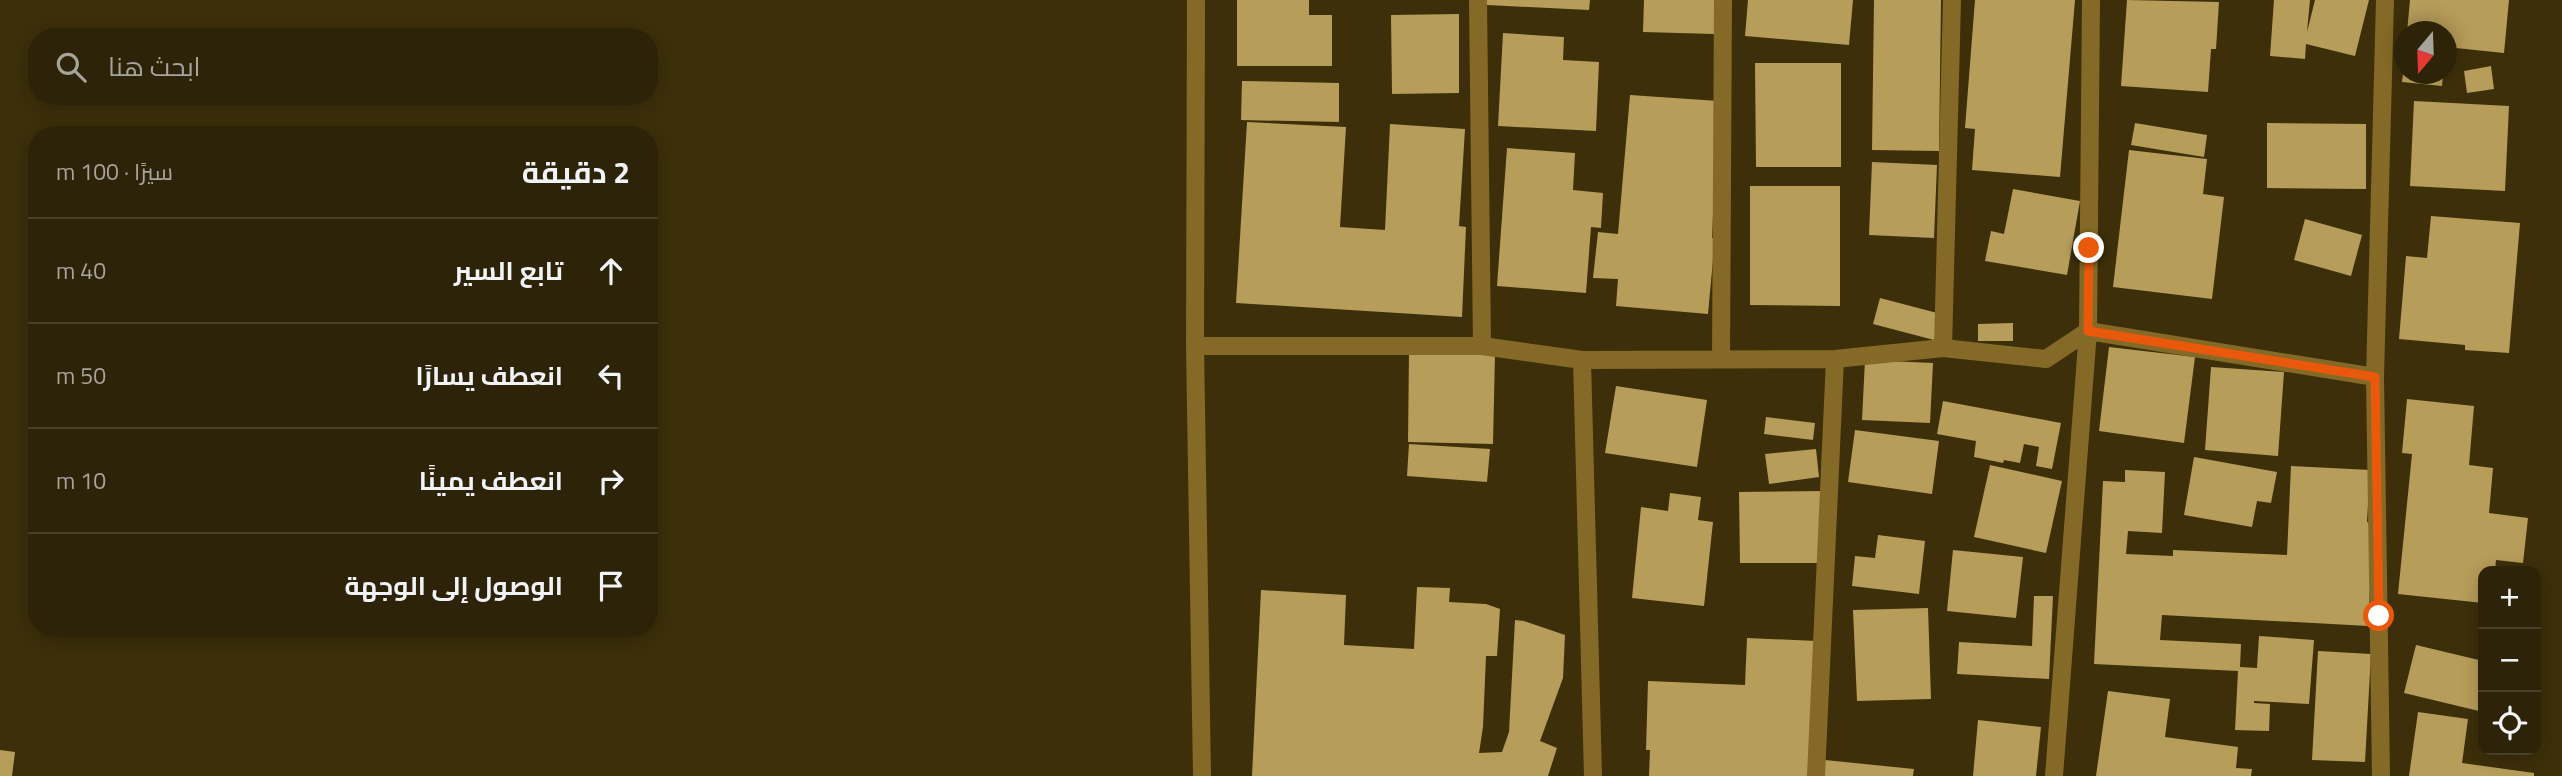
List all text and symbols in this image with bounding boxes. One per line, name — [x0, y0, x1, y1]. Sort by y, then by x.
north arrow — [2394, 21, 2457, 84]
search box — [28, 28, 658, 105]
text: ابحث هنا — [108, 47, 201, 86]
icon: search — [52, 48, 90, 86]
text: 2 دقيقة — [522, 149, 630, 195]
text: سيرًا · 100 m — [56, 154, 173, 189]
route end — [2073, 232, 2104, 263]
text: تابع السير — [454, 251, 563, 290]
icon: ahead — [592, 252, 630, 290]
text: 40 m — [56, 253, 106, 288]
text: انعطف يسارًا — [415, 356, 563, 395]
icon: left — [592, 357, 630, 395]
text: 50 m — [56, 358, 106, 393]
text: انعطف يمينًا — [419, 461, 563, 500]
icon: right — [592, 462, 630, 500]
text: 10 m — [56, 463, 106, 498]
text: الوصول إلى الوجهة — [344, 566, 563, 605]
map controls — [2478, 566, 2541, 755]
button: + — [2478, 566, 2541, 629]
icon: arrive — [592, 567, 630, 605]
route start — [2363, 600, 2394, 631]
button: − — [2478, 629, 2541, 692]
button: locate — [2478, 692, 2541, 755]

